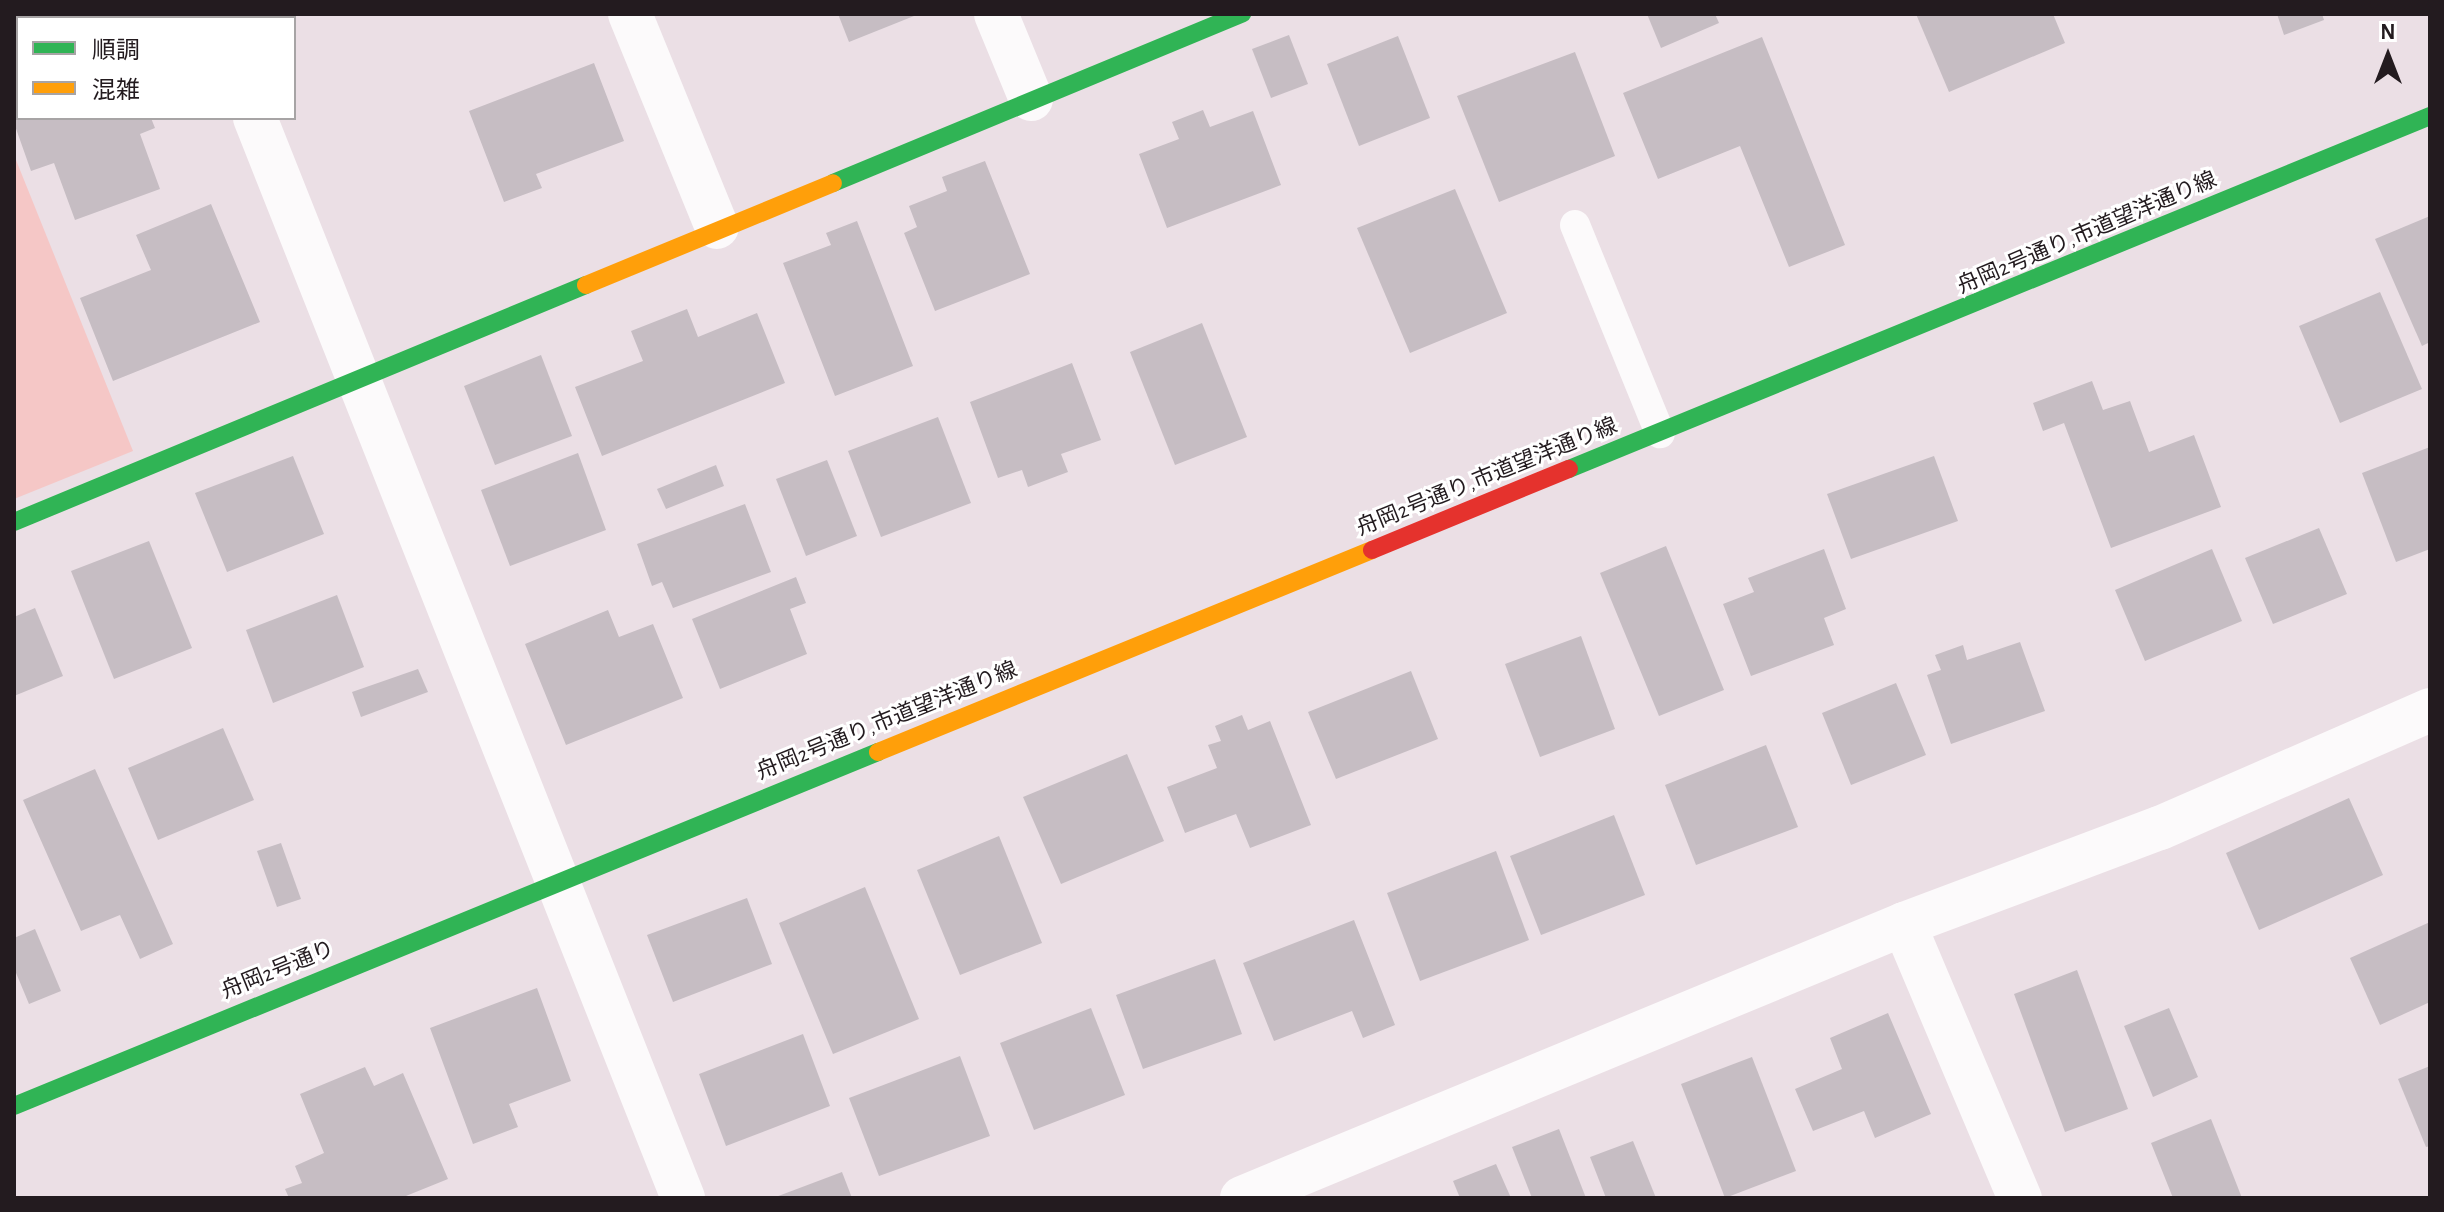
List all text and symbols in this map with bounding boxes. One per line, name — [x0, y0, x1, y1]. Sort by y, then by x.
legend — [16, 16, 296, 120]
north arrow — [2348, 16, 2428, 96]
text: N — [2380, 21, 2396, 43]
text: 順調 — [92, 39, 140, 63]
text: 混雑 — [92, 79, 140, 103]
street label: 舟岡2号通り,市道望洋通り線 — [1953, 166, 2221, 300]
street label: 舟岡2号通り,市道望洋通り線 — [1353, 412, 1621, 542]
street label: 舟岡2号通り,市道望洋通り線 — [753, 656, 1021, 786]
street label: 舟岡2号通り — [217, 935, 339, 1005]

